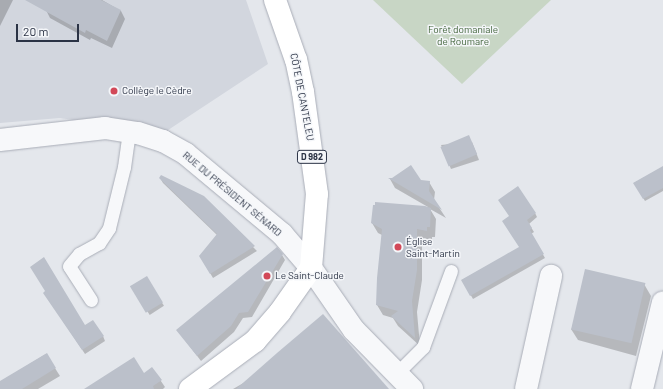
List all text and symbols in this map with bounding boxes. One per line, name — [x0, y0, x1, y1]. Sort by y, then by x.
scale bar — [18, 16, 81, 42]
park label: Forêt domaniale de Roumare — [428, 23, 498, 46]
text: 20 m — [23, 24, 49, 38]
street label: CÔTE DE CANTELEU — [288, 52, 316, 142]
place label: Collège le Cèdre — [122, 85, 192, 97]
marker: Collège le Cèdre — [109, 86, 119, 96]
street label: RUE DU PRÉSIDENT SÉNARD — [180, 149, 284, 239]
road number: D 982 — [296, 150, 328, 164]
place label: Église Saint-Martin — [406, 235, 460, 258]
marker: Église Saint-Martin — [393, 242, 403, 252]
place label: Le Saint-Claude — [275, 270, 344, 282]
marker: Le Saint-Claude — [262, 271, 272, 281]

